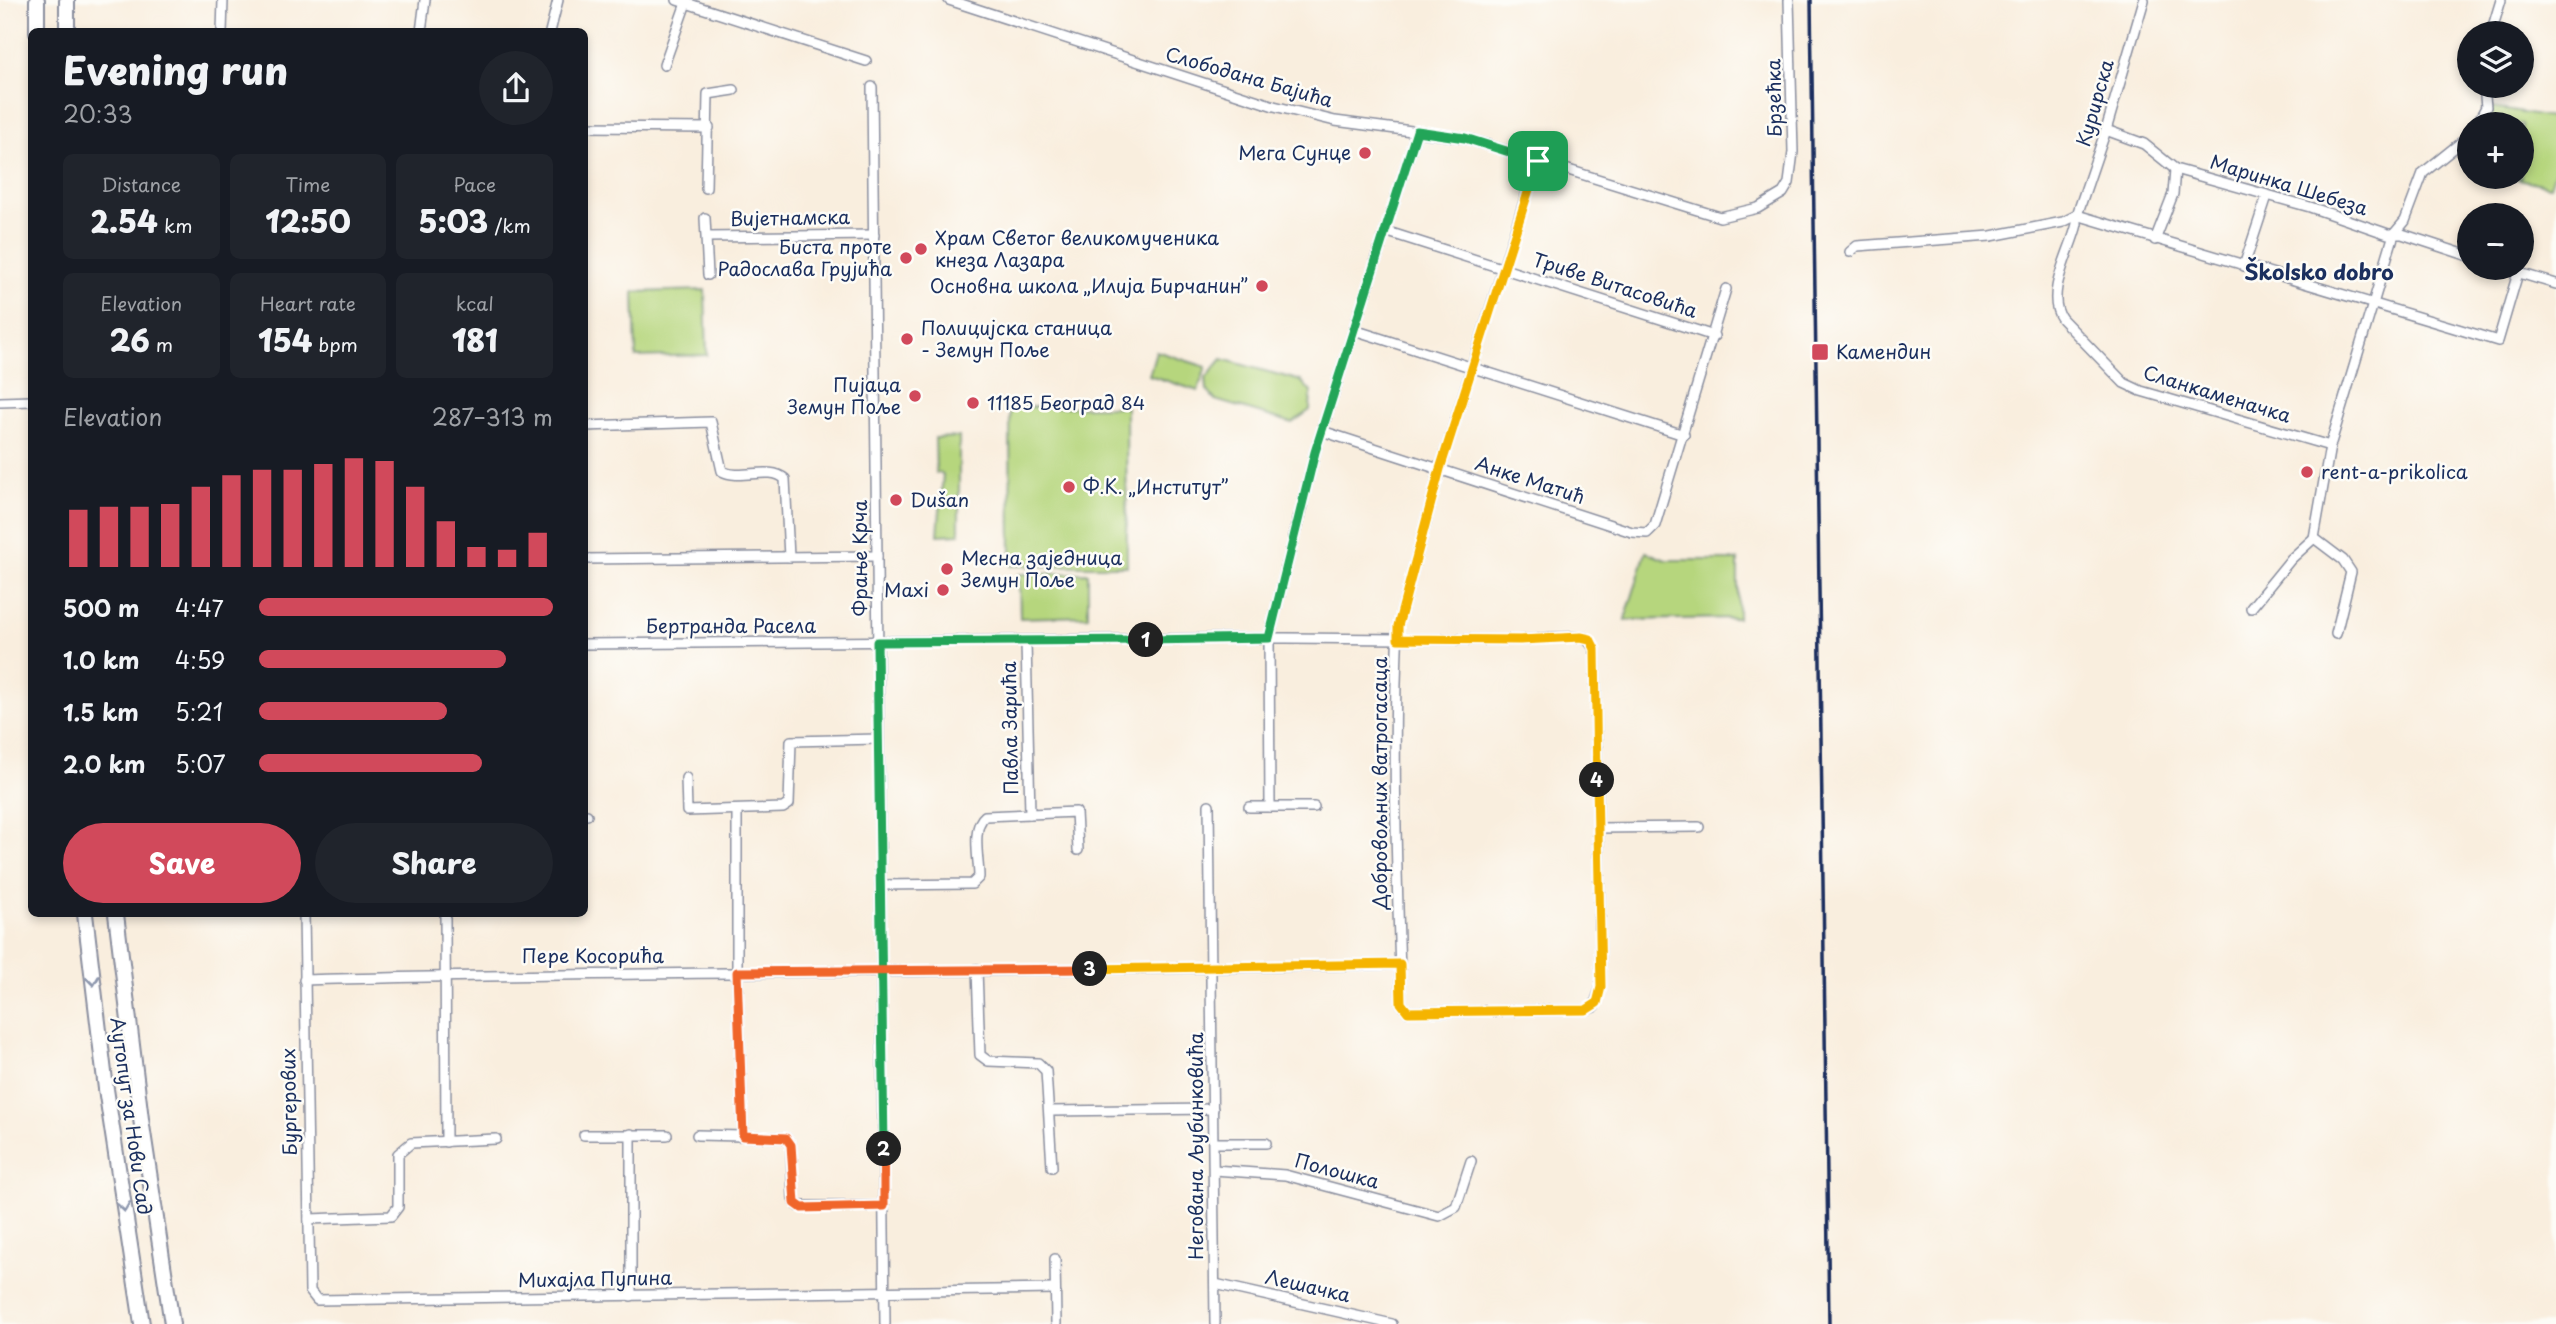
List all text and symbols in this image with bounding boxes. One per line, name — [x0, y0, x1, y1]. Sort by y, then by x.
map controls — [2457, 21, 2534, 280]
button: layers — [2457, 21, 2534, 98]
street label: Слободана Бајића — [1162, 39, 1336, 113]
text: Evening run — [63, 41, 288, 98]
button: share — [479, 51, 553, 125]
street label: Курирска — [2068, 56, 2120, 150]
street label: Брзећка — [1758, 58, 1788, 137]
text: 20:33 — [63, 96, 133, 131]
button: + — [2457, 112, 2534, 189]
pin — [1508, 131, 1568, 191]
place label: Мега Сунце — [1238, 138, 1351, 166]
icon: arrive — [1519, 142, 1557, 180]
marker: Мега Сунце — [1357, 145, 1373, 161]
street label: Маринка Шебеза — [2207, 147, 2372, 221]
text: Distance — [101, 170, 181, 198]
text: Time — [286, 170, 330, 198]
text: Pace — [453, 170, 496, 198]
text: 2.54 — [90, 198, 158, 243]
text: 12:50 — [265, 198, 351, 243]
text: 5:03 — [419, 198, 488, 243]
street label: Вијетнамска — [730, 202, 850, 232]
button: − — [2457, 203, 2534, 280]
text: km — [158, 211, 192, 239]
text: /km — [488, 211, 531, 239]
place label: Храм Светог великомученика кнеза Лазара — [935, 223, 1219, 273]
place label: Биста проте Радослава Грујића — [717, 232, 892, 282]
marker: Храм Светог великомученика кнеза Лазара — [913, 241, 929, 257]
street label: Триве Витасовића — [1529, 244, 1701, 324]
marker: Биста проте Радослава Грујића — [898, 250, 914, 266]
district label: Školsko dobro — [2244, 255, 2394, 287]
place label: Основна школа „Илија Бирчанин” — [930, 271, 1248, 299]
marker: Основна школа „Илија Бирчанин” — [1254, 278, 1270, 294]
text: Elevation — [100, 289, 182, 317]
text: Heart rate — [260, 289, 356, 317]
text: kcal — [456, 289, 494, 317]
place label: Полицијска станица - Земун Поље — [921, 313, 1112, 363]
text: 26 — [109, 317, 150, 362]
text: 154 — [258, 317, 312, 362]
text: 181 — [452, 317, 498, 362]
text: m — [150, 330, 173, 358]
text: bpm — [312, 330, 358, 358]
marker: Полицијска станица - Земун Поље — [899, 331, 915, 347]
place label: Камендин — [1836, 337, 1931, 365]
marker: Камендин — [1810, 342, 1830, 362]
street label: Сланкаменачка — [2140, 357, 2295, 429]
place label: Пијаца Земун Поље — [787, 370, 901, 420]
marker: Пијаца Земун Поље — [907, 388, 923, 404]
place label: 11185 Београд 84 — [987, 388, 1145, 416]
marker: 11185 Београд 84 — [965, 395, 981, 411]
text: Elevation — [63, 399, 162, 434]
text: 287–313 m — [432, 399, 553, 434]
street label: Анке Матић — [1472, 448, 1589, 510]
place label: rent-a-prikolica — [2321, 457, 2468, 485]
marker: rent-a-prikolica — [2299, 464, 2315, 480]
place label: Ф.К. „Институт” — [1083, 472, 1229, 500]
marker: Ф.К. „Институт” — [1061, 479, 1077, 495]
place label: Dušan — [910, 485, 969, 513]
marker: Dušan — [888, 492, 904, 508]
street label: Фрање Крча — [845, 499, 873, 616]
place label: Месна заједница Земун Поље — [961, 543, 1122, 593]
marker: Месна заједница Земун Поље — [939, 561, 955, 577]
place label: Maxi — [884, 575, 929, 603]
marker: Maxi — [935, 582, 951, 598]
text: 500 m — [63, 590, 140, 625]
text: 4:47 — [175, 590, 224, 625]
street label: Бертранда Расела — [646, 611, 816, 639]
pin: 1 — [1128, 622, 1164, 658]
text: 1 — [1141, 625, 1150, 653]
text: 1.0 km — [63, 642, 140, 677]
text: 4:59 — [175, 642, 225, 677]
street label: Добровољних ватрогасаца — [1365, 657, 1393, 910]
street label: Павла Зарића — [994, 661, 1024, 795]
text: 1.5 km — [63, 694, 139, 729]
text: 5:21 — [175, 694, 223, 729]
text: 2.0 km — [63, 746, 145, 781]
text: 5:07 — [175, 746, 226, 781]
pin: 4 — [1580, 762, 1614, 798]
text: 4 — [1590, 765, 1603, 793]
button: Save — [63, 823, 301, 903]
button: Share — [315, 823, 553, 903]
street label: Пере Косорића — [522, 941, 664, 969]
pin: 3 — [1072, 951, 1108, 986]
text: 3 — [1083, 954, 1096, 982]
one-way arrow — [85, 976, 100, 987]
street label: Аутопут за Нови Сад — [104, 1015, 160, 1217]
street label: Негована Љубинковића — [1181, 1032, 1209, 1260]
street label: Бургерових — [273, 1048, 303, 1156]
pin: 2 — [866, 1132, 902, 1166]
text: 2 — [877, 1134, 890, 1162]
street label: Полошка — [1292, 1145, 1383, 1195]
one-way arrow — [116, 1201, 131, 1213]
street label: Лешачка — [1263, 1262, 1353, 1308]
street label: Михајла Пупина — [518, 1263, 672, 1293]

